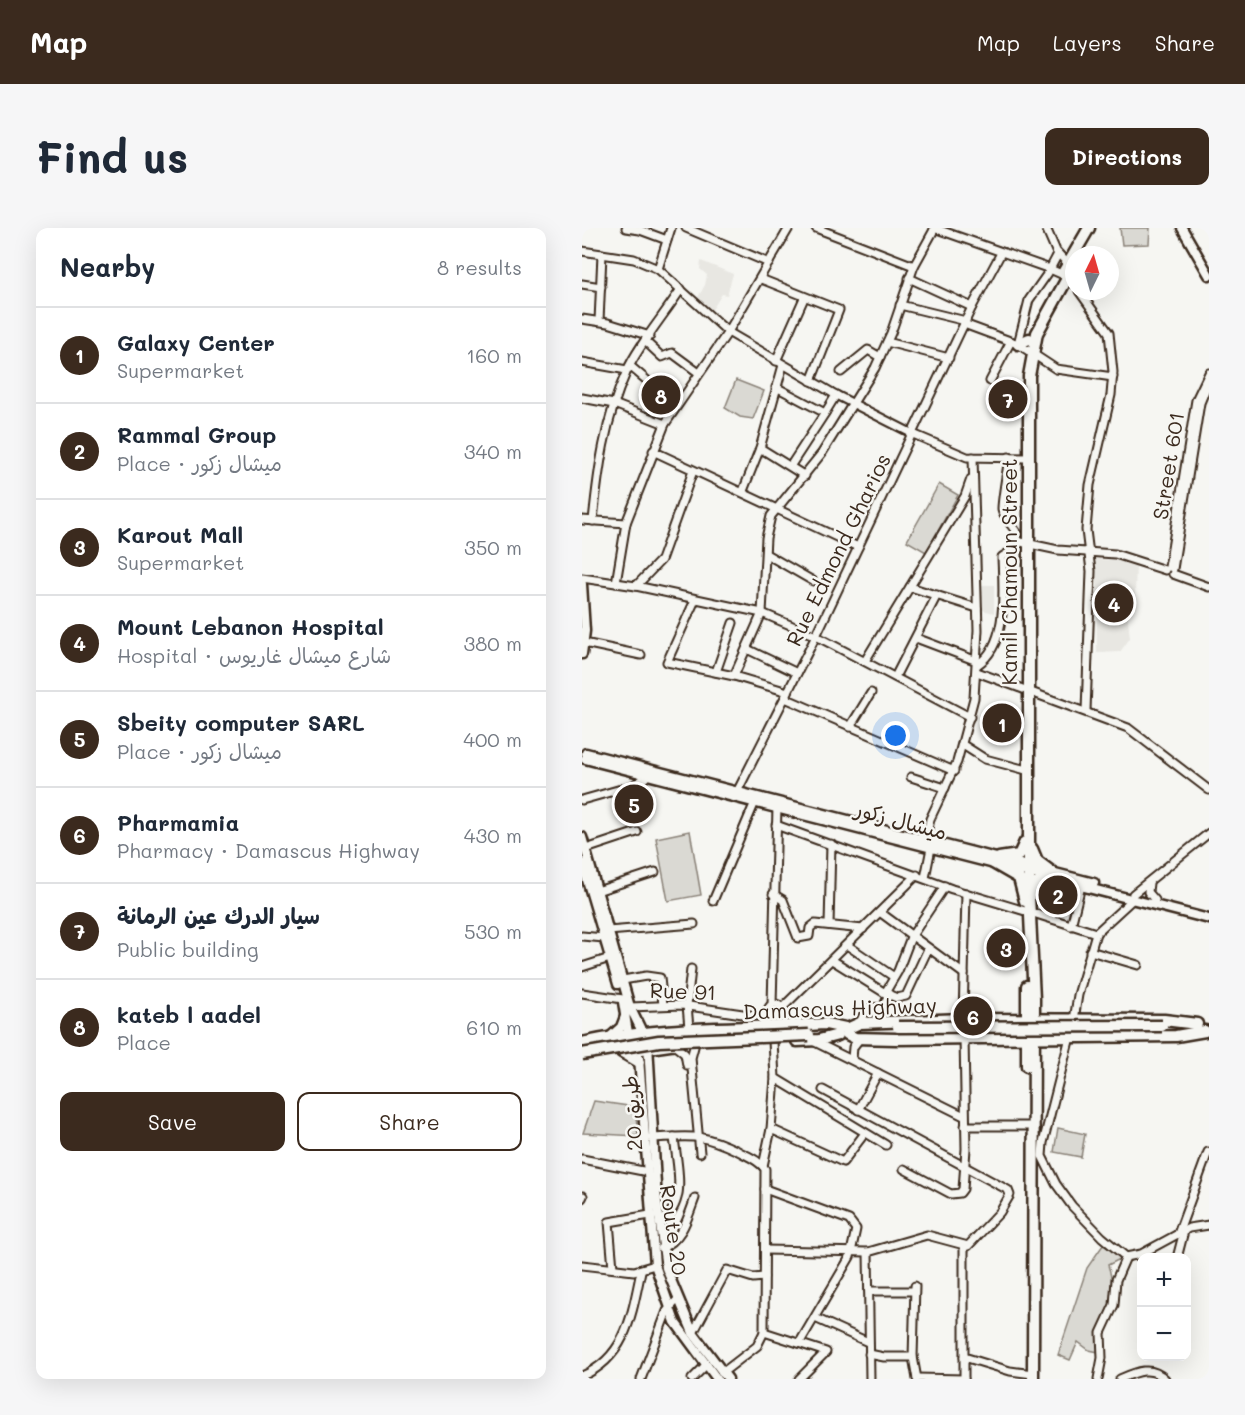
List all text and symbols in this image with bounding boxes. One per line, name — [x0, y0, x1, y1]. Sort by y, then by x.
text: Map — [30, 24, 87, 60]
text: Map — [977, 29, 1020, 56]
text: Layers — [1053, 29, 1122, 56]
text: Share — [1155, 29, 1215, 56]
button: Directions — [1045, 128, 1209, 185]
text: Find us — [36, 129, 188, 184]
north arrow — [1065, 246, 1119, 300]
text: Nearby — [60, 250, 155, 284]
text: 8 results — [437, 254, 522, 280]
text: Galaxy Center — [117, 328, 275, 357]
text: 1 — [75, 342, 84, 368]
text: 160 m — [466, 342, 522, 368]
text: Supermarket — [117, 357, 244, 383]
pin: 8 — [642, 372, 680, 418]
pin: 7 — [988, 376, 1028, 422]
street label: Street 601 — [1146, 410, 1189, 522]
text: Rammal Group — [117, 420, 276, 449]
text: 2 — [74, 438, 85, 464]
text: 340 m — [464, 438, 522, 464]
street label: Rue Edmond Gharios — [779, 449, 896, 650]
text: Place · ميشال زكور — [117, 450, 282, 476]
street label: Kamil Chamoun Street — [995, 459, 1022, 685]
text: Karout Mall — [117, 520, 243, 549]
text: 3 — [74, 534, 86, 560]
text: 350 m — [464, 534, 522, 560]
text: Supermarket — [117, 549, 244, 575]
pin: 4 — [1094, 580, 1134, 626]
text: Mount Lebanon Hospital — [117, 612, 384, 641]
text: 4 — [73, 630, 86, 656]
text: 380 m — [464, 630, 522, 656]
text: Hospital · شارع ميشال غاريوس — [117, 642, 391, 668]
pin: 1 — [982, 700, 1022, 746]
text: Sbeity computer SARL — [117, 708, 365, 737]
your location — [881, 721, 910, 750]
text: 5 — [74, 726, 85, 752]
text: 400 m — [463, 726, 522, 752]
text: Place · ميشال زكور — [117, 738, 282, 764]
pin: 5 — [614, 782, 654, 826]
street label: ميشال زكور — [850, 794, 950, 847]
text: Pharmamia — [117, 808, 239, 837]
text: 6 — [73, 822, 86, 848]
text: 430 m — [464, 822, 522, 848]
text: Pharmacy · Damascus Highway — [117, 837, 420, 863]
pin: 2 — [1038, 872, 1078, 918]
text: سيار الدرك عين الرمانة — [117, 901, 320, 930]
text: 7 — [74, 918, 85, 944]
text: 530 m — [464, 918, 522, 944]
pin: 3 — [986, 926, 1026, 970]
text: Public building — [117, 936, 259, 962]
street label: Rue 91 — [649, 976, 717, 1005]
street label: Damascus Highway — [743, 991, 937, 1024]
pin: 6 — [954, 994, 992, 1038]
text: kateb l aadel — [117, 1000, 261, 1029]
text: 8 — [73, 1014, 86, 1040]
text: 610 m — [466, 1014, 522, 1040]
text: Place — [117, 1029, 171, 1055]
street label: طريق 20 — [615, 1075, 648, 1152]
button: Save — [60, 1092, 285, 1151]
button: Share — [297, 1092, 522, 1151]
street label: Route 20 — [655, 1183, 694, 1277]
map controls — [1137, 1253, 1191, 1361]
button: + — [1137, 1253, 1191, 1307]
button: − — [1137, 1307, 1191, 1361]

